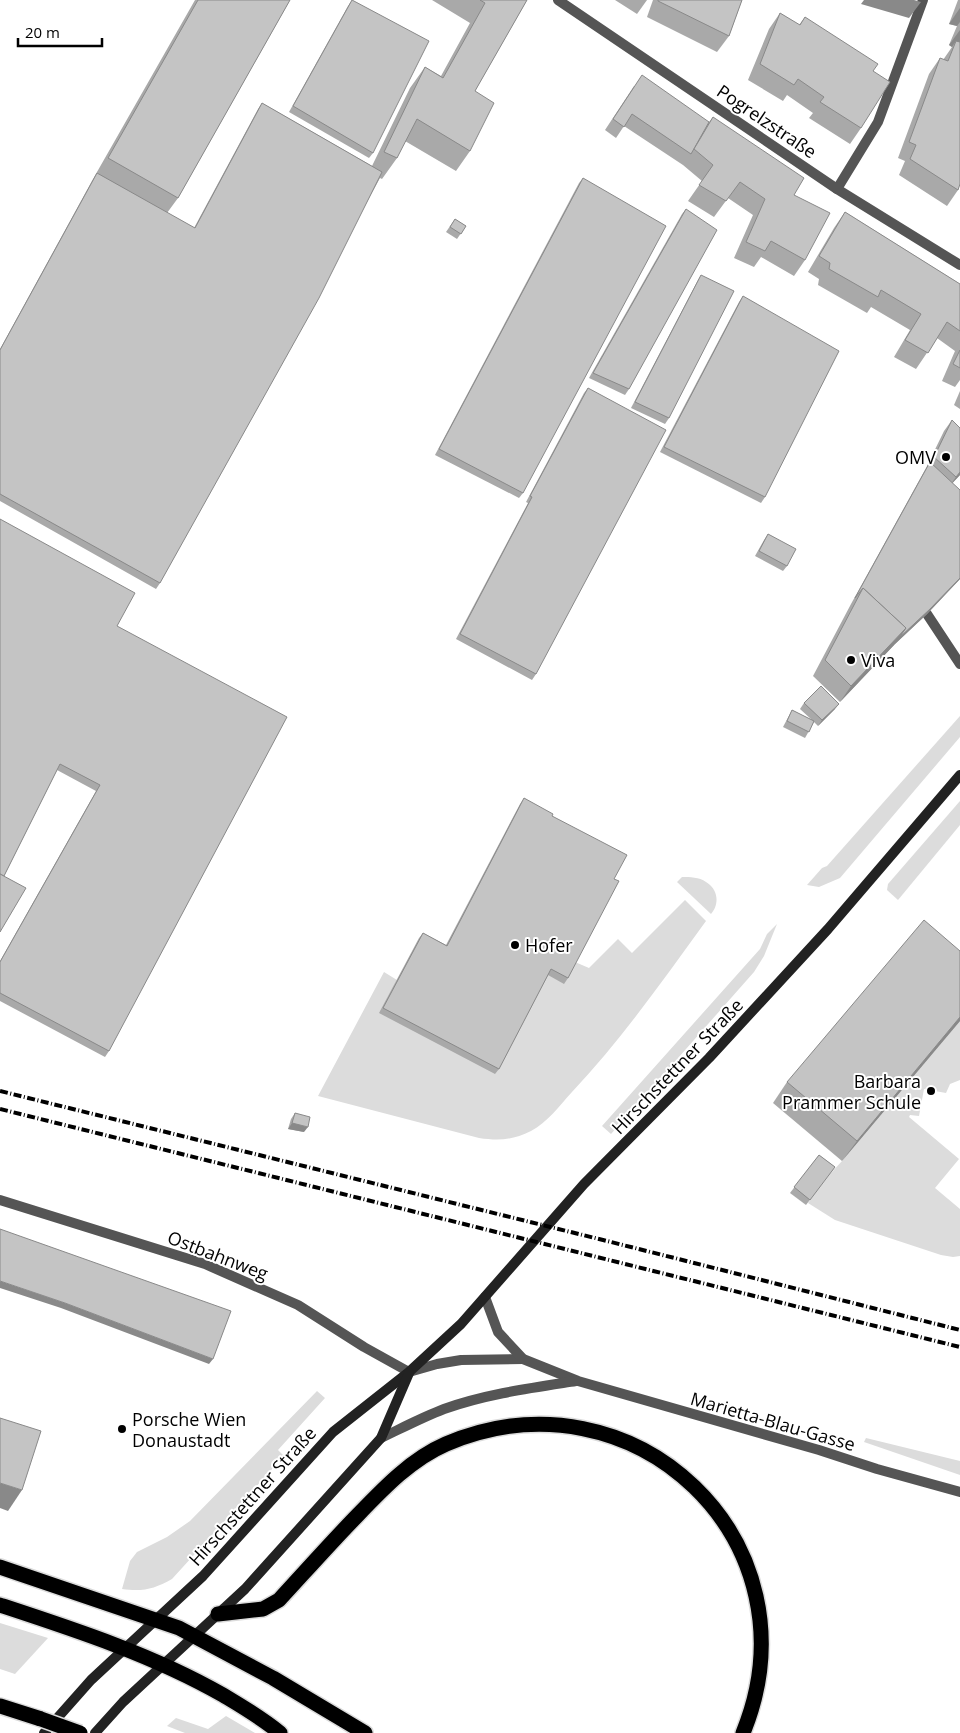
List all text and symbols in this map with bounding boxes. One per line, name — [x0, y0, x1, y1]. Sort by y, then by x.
scale bar — [18, 15, 101, 47]
text: 20 m — [25, 22, 60, 42]
street label: Pogrelzstraße — [712, 79, 822, 163]
place label: OMV — [895, 445, 936, 469]
marker: OMV — [940, 451, 952, 463]
place label: Viva — [861, 648, 895, 672]
marker: Viva — [845, 654, 857, 666]
place label: Hofer — [525, 933, 573, 957]
marker: Hofer — [509, 939, 521, 951]
street label: Hirschstettner Straße — [606, 993, 748, 1139]
place label: Barbara Prammer Schule — [782, 1069, 921, 1114]
marker: Barbara Prammer Schule — [925, 1085, 937, 1097]
street label: Ostbahnweg — [164, 1225, 272, 1285]
street label: Marietta-Blau-Gasse — [688, 1386, 858, 1456]
place label: Porsche Wien Donaustadt — [132, 1407, 246, 1452]
street label: Hirschstettner Straße — [183, 1421, 321, 1571]
marker: Porsche Wien Donaustadt — [116, 1423, 128, 1435]

